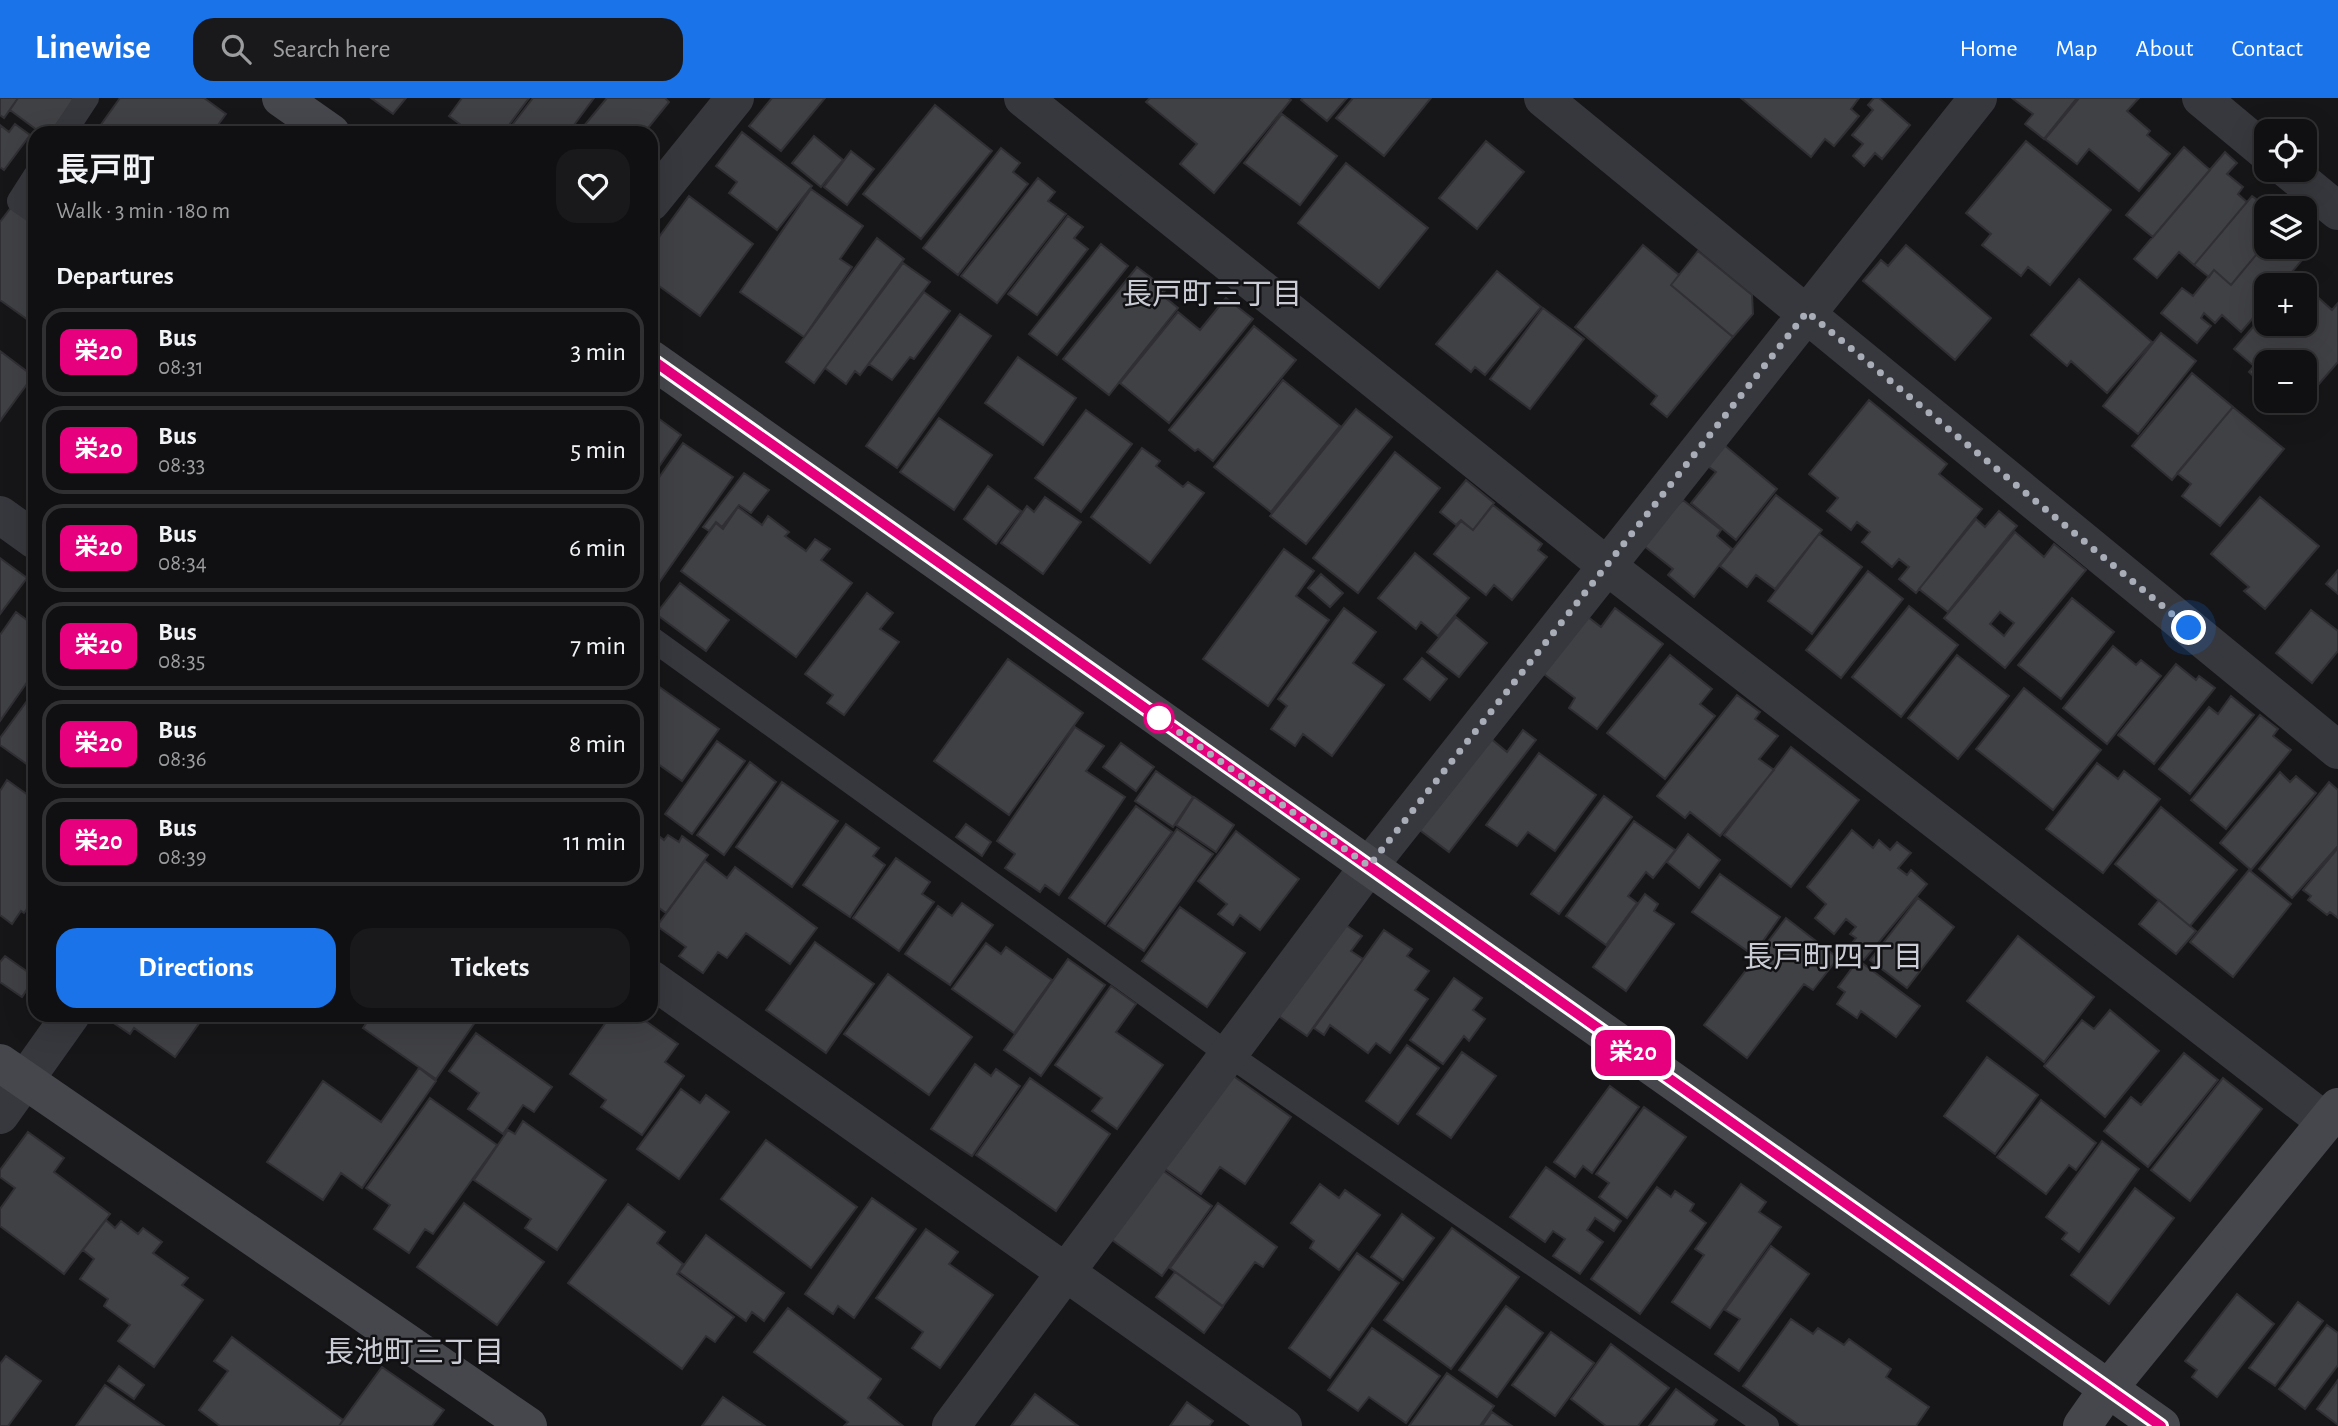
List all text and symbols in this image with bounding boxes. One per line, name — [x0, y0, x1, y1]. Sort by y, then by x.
search box — [193, 18, 683, 81]
icon: search — [217, 30, 255, 68]
text: Linewise — [35, 32, 151, 65]
text: Search here — [273, 36, 390, 62]
text: Home — [1960, 37, 2018, 61]
text: Map — [2056, 37, 2098, 61]
text: About — [2136, 37, 2193, 61]
text: Contact — [2231, 37, 2303, 61]
map controls — [2254, 119, 2317, 413]
button: locate — [2254, 119, 2317, 182]
button: heart — [556, 149, 630, 223]
text: 長戸町 — [56, 155, 155, 188]
button: layers — [2254, 196, 2317, 259]
text: Walk · 3 min · 180 m — [56, 200, 230, 223]
text: Departures — [56, 263, 174, 289]
button: + — [2254, 273, 2317, 336]
district label: 長戸町三丁目 — [1122, 280, 1302, 310]
text: Bus — [158, 325, 197, 351]
text: 3 min — [570, 339, 626, 365]
text: 栄20 — [75, 340, 122, 364]
button: − — [2254, 350, 2317, 413]
text: 08:31 — [158, 356, 204, 379]
text: Bus — [158, 423, 197, 449]
text: 5 min — [570, 437, 626, 463]
text: 栄20 — [75, 438, 122, 462]
text: 08:33 — [158, 454, 205, 477]
text: Bus — [158, 521, 197, 547]
text: 6 min — [569, 535, 626, 561]
text: 栄20 — [75, 536, 122, 560]
text: 08:34 — [158, 552, 207, 575]
your location — [2171, 610, 2206, 645]
text: Bus — [158, 619, 197, 645]
text: 7 min — [570, 633, 626, 659]
text: 栄20 — [75, 634, 122, 658]
text: 08:35 — [158, 650, 205, 673]
unlabelled marker — [1144, 703, 1174, 733]
text: Bus — [158, 717, 197, 743]
text: 8 min — [569, 731, 626, 757]
text: 栄20 — [75, 732, 122, 756]
text: 08:36 — [158, 748, 207, 771]
text: Bus — [158, 815, 197, 841]
text: 11 min — [563, 829, 626, 855]
text: 栄20 — [75, 830, 122, 854]
text: 08:39 — [158, 846, 207, 869]
button: Directions — [56, 928, 336, 1008]
button: Tickets — [350, 928, 630, 1008]
district label: 長戸町四丁目 — [1743, 943, 1923, 973]
line badge: 栄20 — [1593, 1030, 1673, 1076]
text: 栄20 — [1609, 1041, 1657, 1065]
district label: 長池町三丁目 — [324, 1336, 504, 1368]

